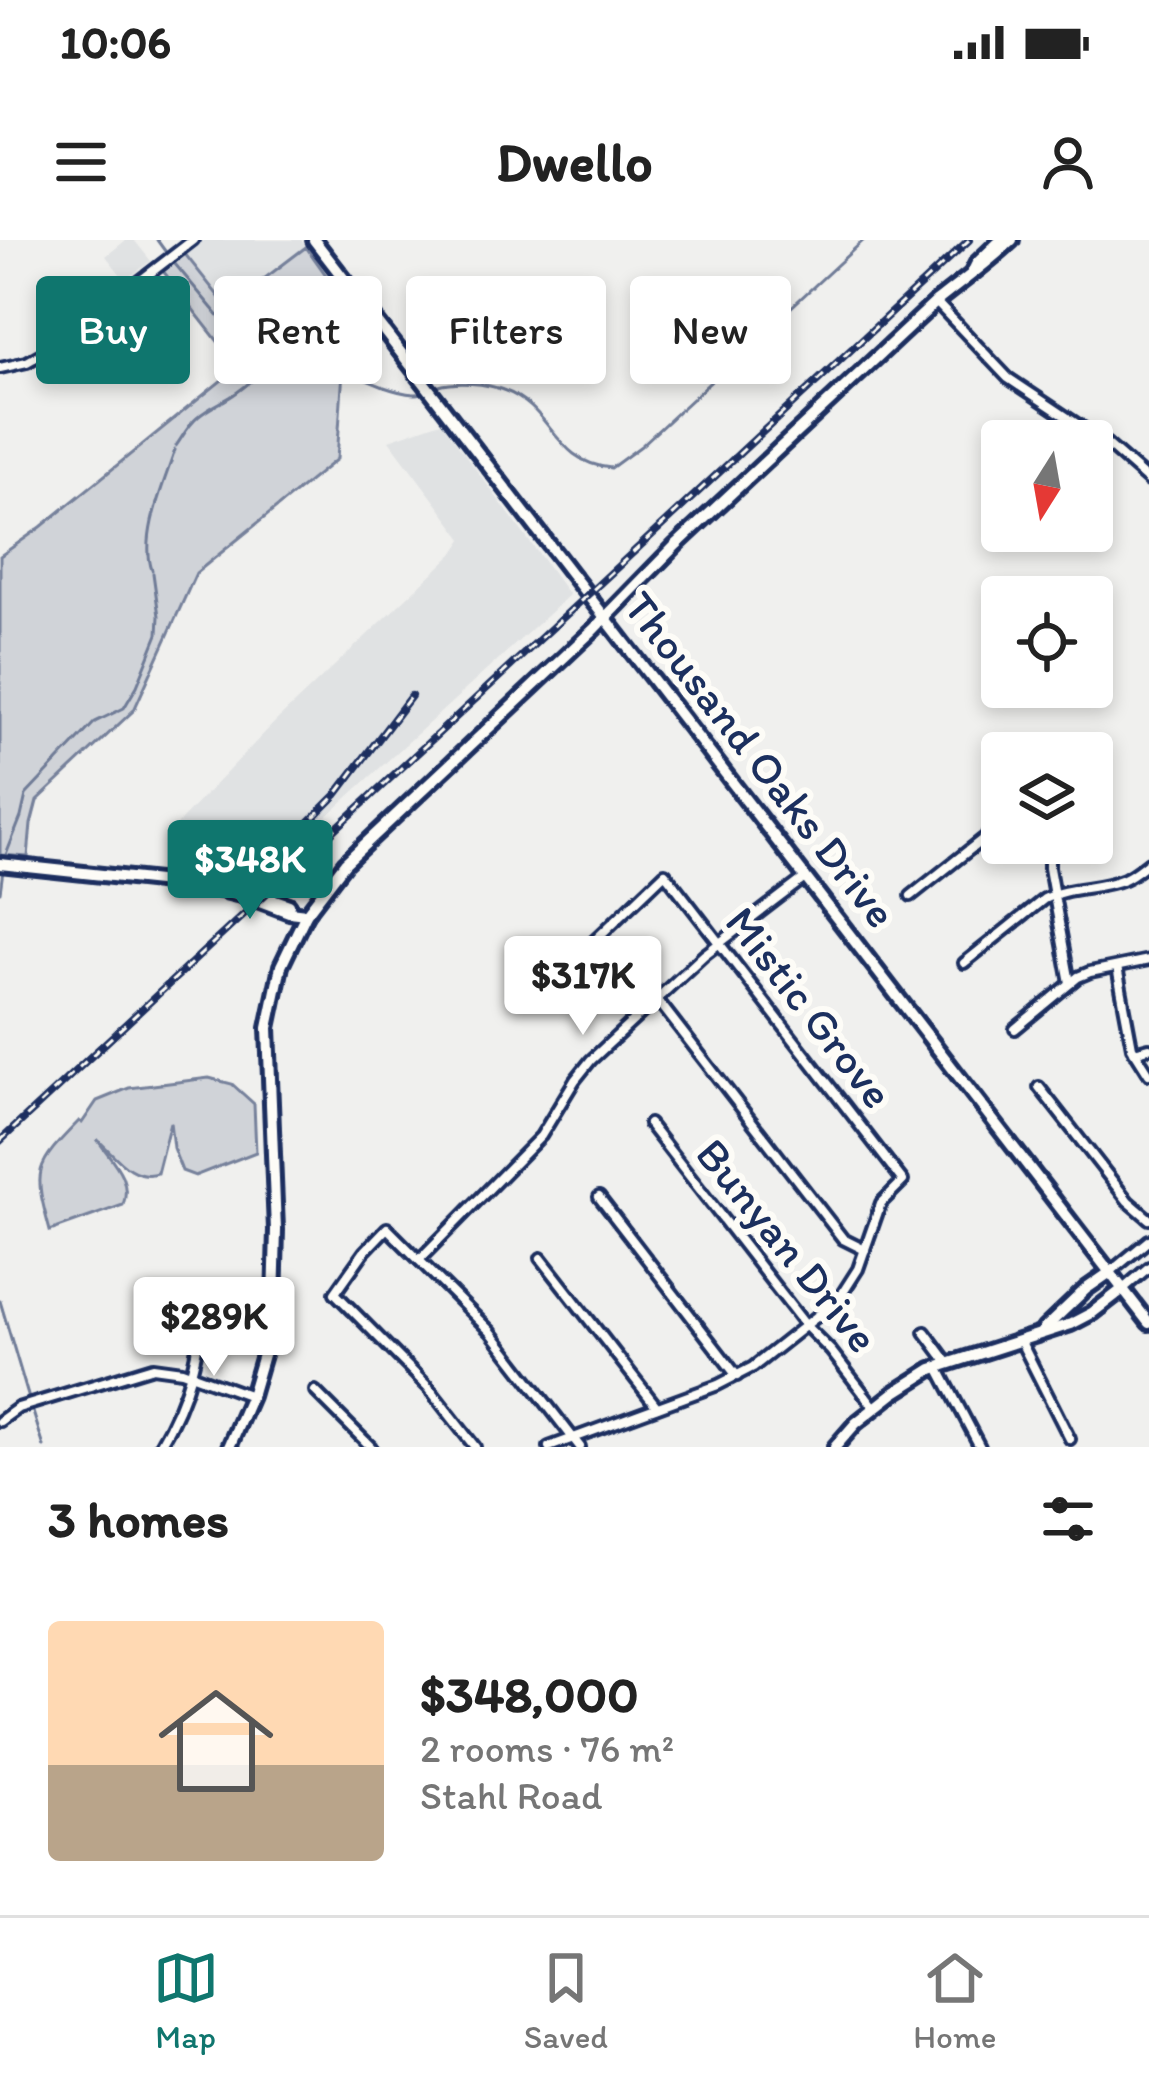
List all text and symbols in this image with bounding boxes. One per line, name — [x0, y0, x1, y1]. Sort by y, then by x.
text: 10:06 — [60, 15, 171, 69]
icon: menu — [48, 129, 114, 195]
icon: person — [1035, 129, 1101, 195]
text: Dwello — [496, 130, 653, 195]
chip: Buy — [36, 276, 190, 384]
chip: Rent — [214, 276, 382, 384]
chip: Filters — [406, 276, 606, 384]
chip: New — [630, 276, 791, 384]
north arrow — [981, 420, 1113, 552]
map controls — [981, 420, 1113, 864]
button: locate — [981, 576, 1113, 708]
street label: Thousand Oaks Drive — [613, 580, 909, 938]
button: layers — [981, 732, 1113, 864]
pin: $348K — [166, 820, 334, 922]
text: $348K — [195, 835, 305, 882]
street label: Mistic Grove — [715, 896, 905, 1118]
pin: $317K — [499, 936, 667, 1038]
text: $317K — [531, 951, 635, 998]
street label: Bunyan Drive — [685, 1127, 891, 1363]
pin: $289K — [130, 1277, 298, 1379]
text: $289K — [161, 1292, 267, 1339]
icon: filters — [1035, 1486, 1101, 1552]
text: 3 homes — [48, 1489, 229, 1550]
text: $348,000 — [420, 1664, 639, 1725]
icon: home — [144, 1669, 288, 1813]
text: 2 rooms · 76 m² — [420, 1725, 674, 1772]
text: Stahl Road — [420, 1772, 602, 1819]
tab: Map — [153, 1945, 219, 2056]
tab: Saved — [524, 1945, 608, 2056]
tab: Home — [913, 1945, 996, 2056]

